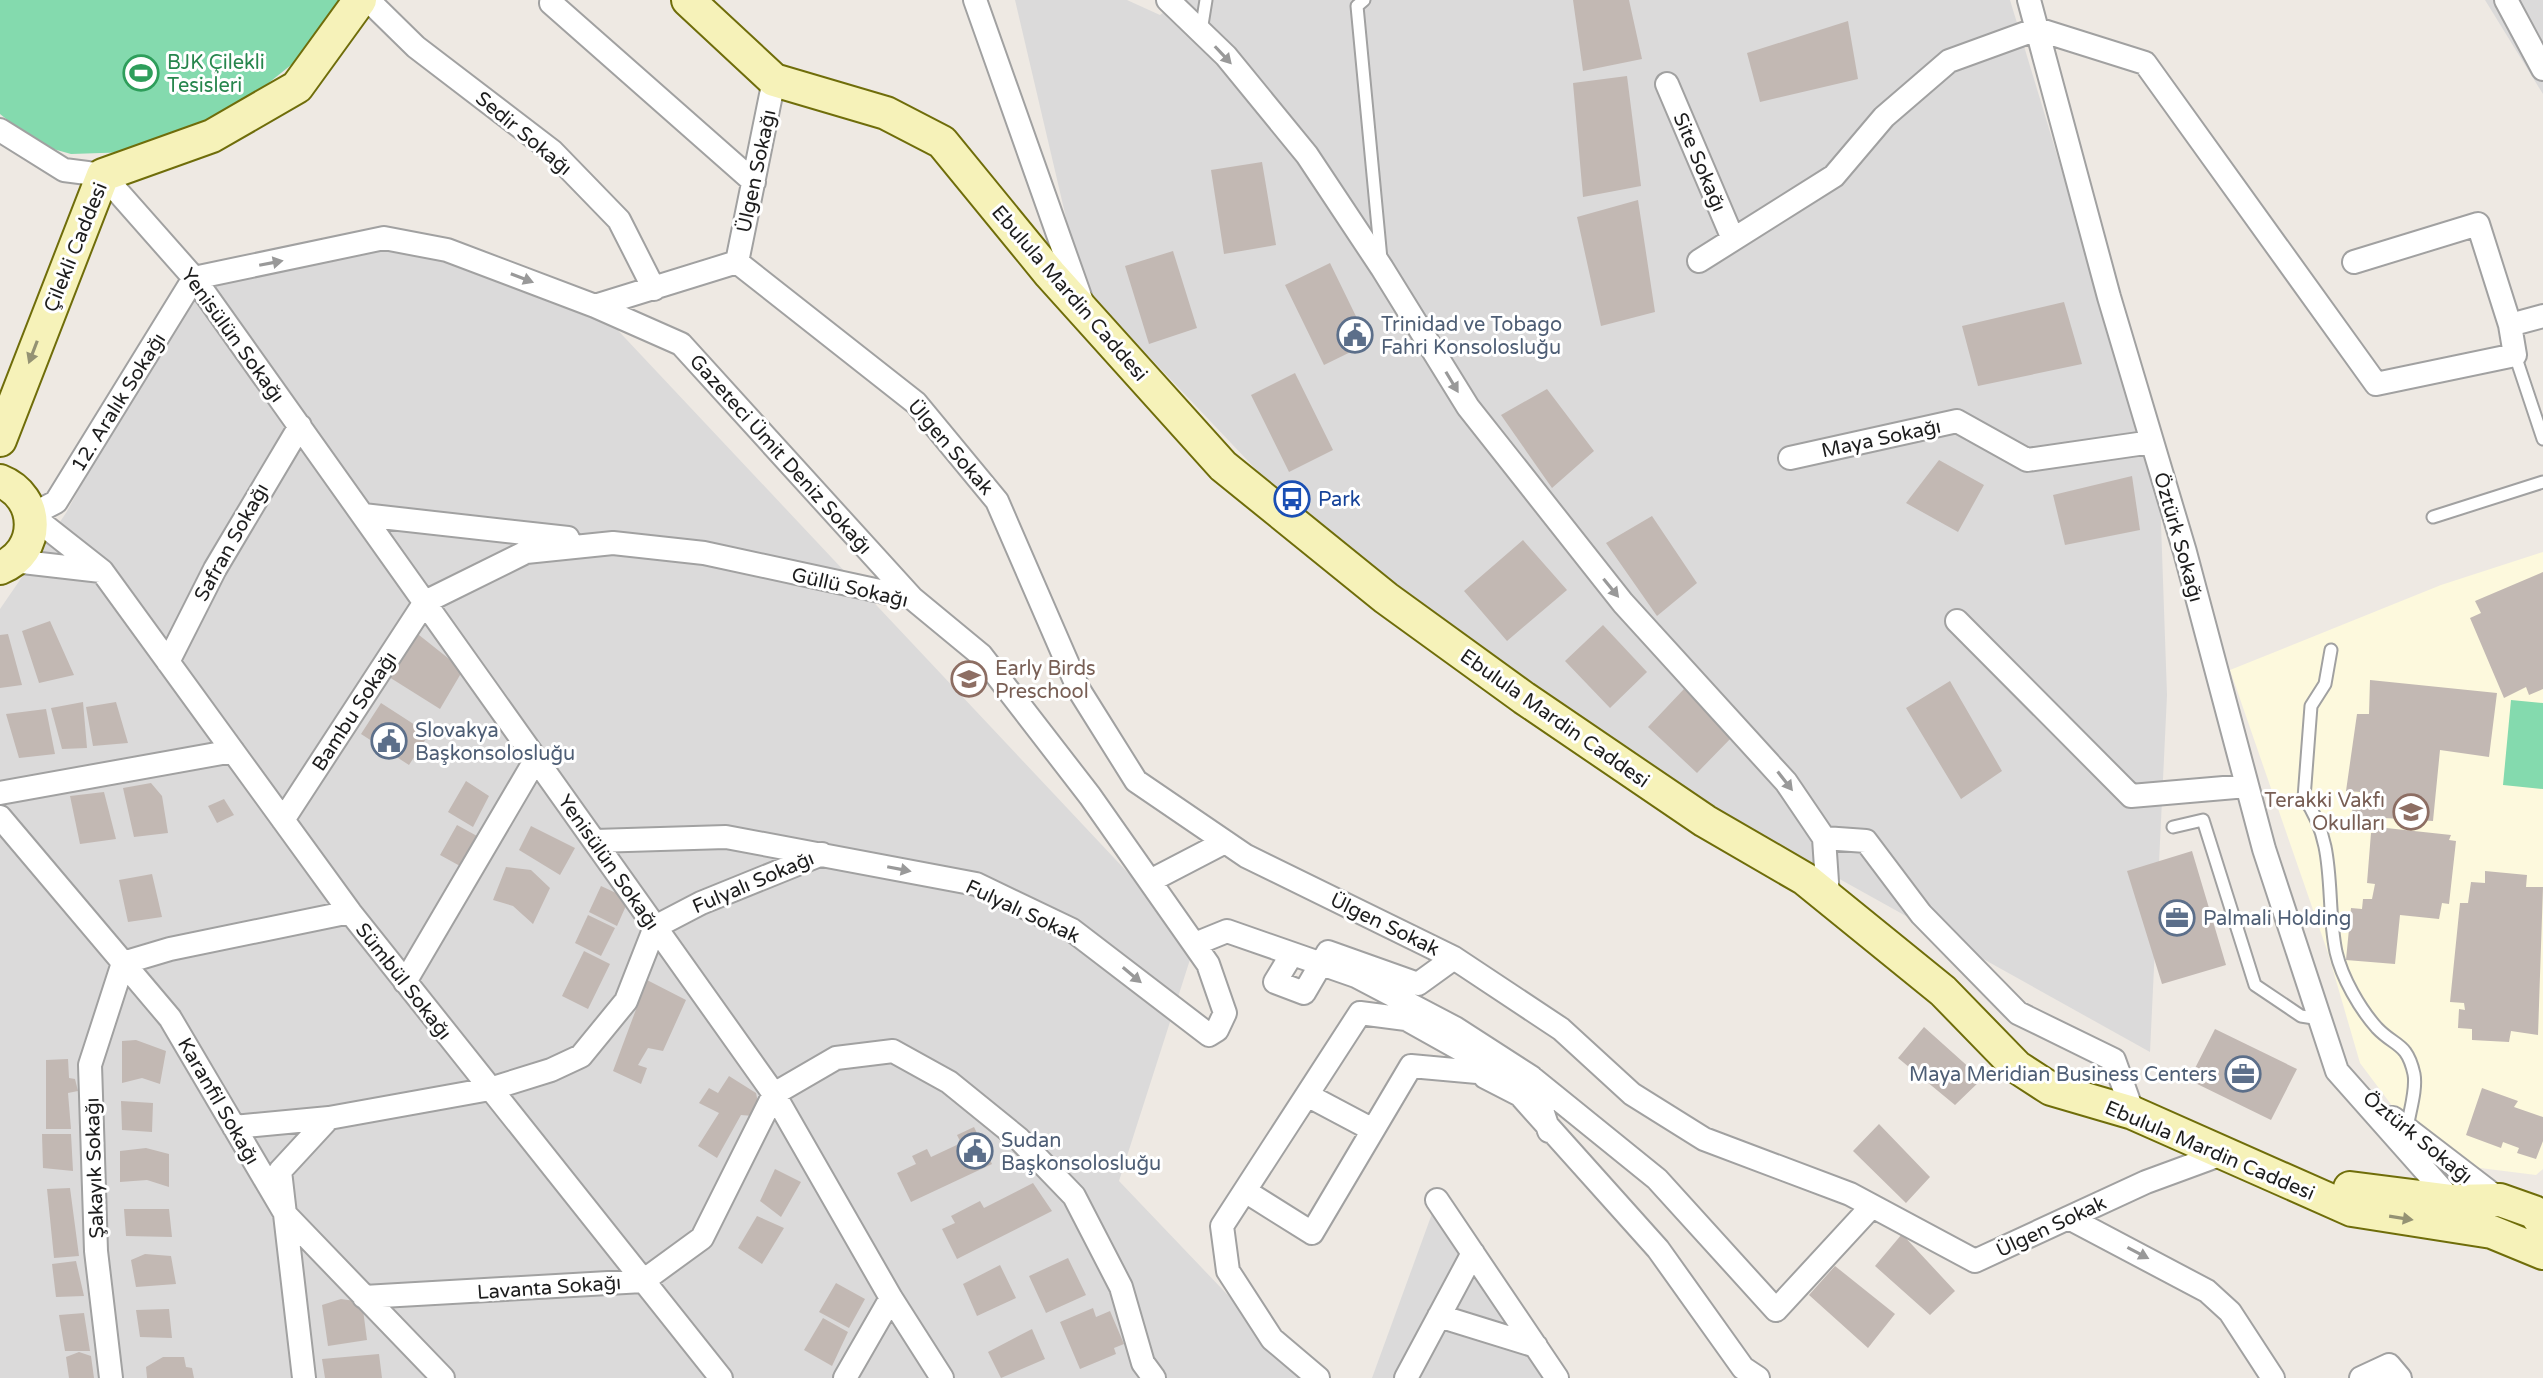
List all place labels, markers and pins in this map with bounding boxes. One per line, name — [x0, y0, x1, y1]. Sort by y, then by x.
place label: BJK Çilekli Tesisleri — [167, 51, 265, 98]
sports icon: BJK Çilekli Tesisleri — [122, 54, 160, 92]
place label: Trinidad ve Tobago Fahri Konsolosluğu — [1381, 313, 1562, 360]
public building icon: Trinidad ve Tobago Fahri Konsolosluğu — [1336, 316, 1374, 354]
bus stop icon: Park — [1273, 480, 1311, 518]
place label: Park — [1318, 488, 1361, 512]
place label: Early Birds Preschool — [995, 657, 1096, 704]
school or university icon: Early Birds Preschool — [950, 660, 988, 698]
place label: Slovakya Başkonsolosluğu — [415, 719, 575, 766]
public building icon: Slovakya Başkonsolosluğu — [370, 722, 408, 760]
place label: Terakki Vakfı Okulları — [2264, 789, 2385, 836]
school or university icon: Terakki Vakfı Okulları — [2392, 793, 2430, 831]
office icon: Palmali Holding — [2158, 899, 2196, 937]
place label: Palmali Holding — [2203, 907, 2351, 931]
office icon: Maya Meridian Business Centers — [2224, 1055, 2262, 1093]
place label: Maya Meridian Business Centers — [1909, 1063, 2217, 1087]
place label: Sudan Başkonsolosluğu — [1001, 1129, 1161, 1176]
public building icon: Sudan Başkonsolosluğu — [956, 1132, 994, 1170]

